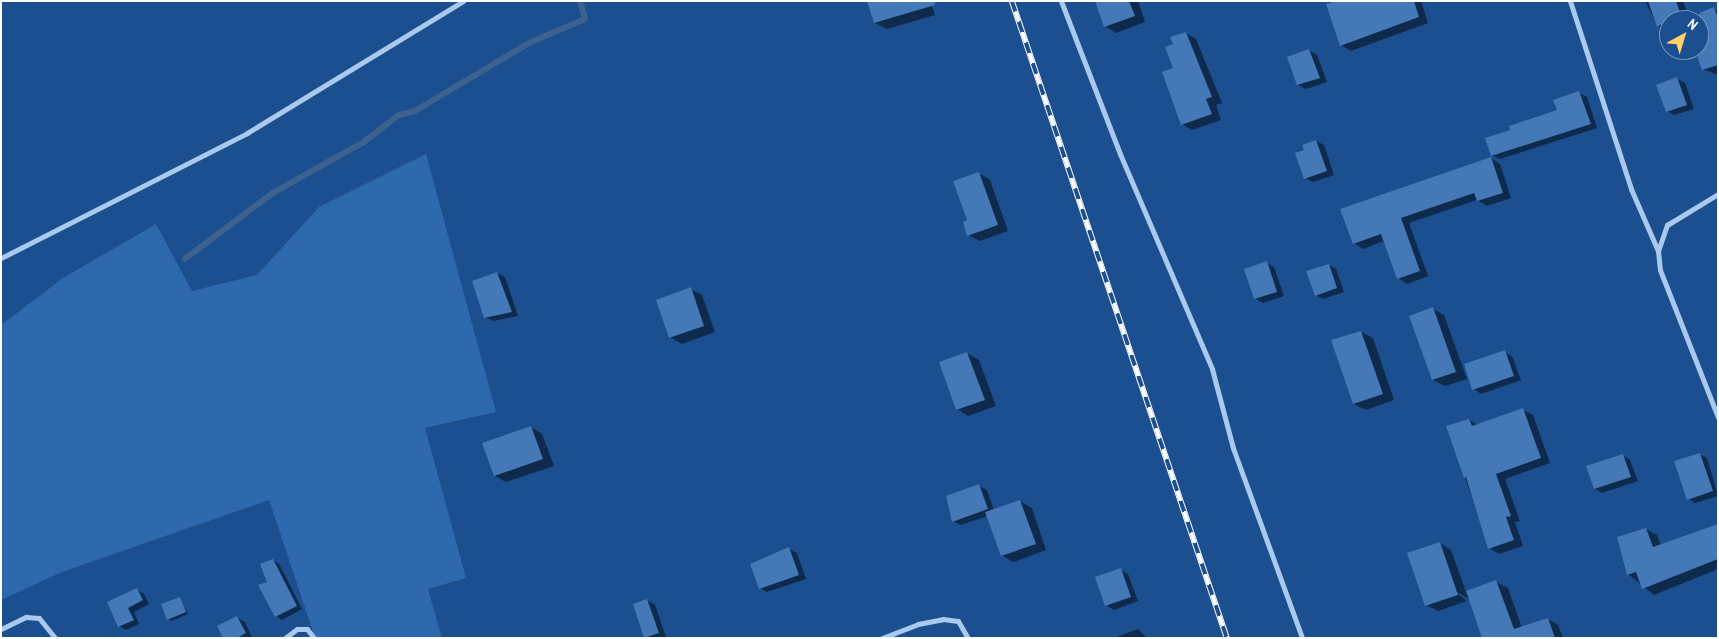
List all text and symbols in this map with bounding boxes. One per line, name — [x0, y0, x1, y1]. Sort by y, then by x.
north arrow — [1659, 10, 1709, 60]
text: N — [1684, 15, 1702, 34]

